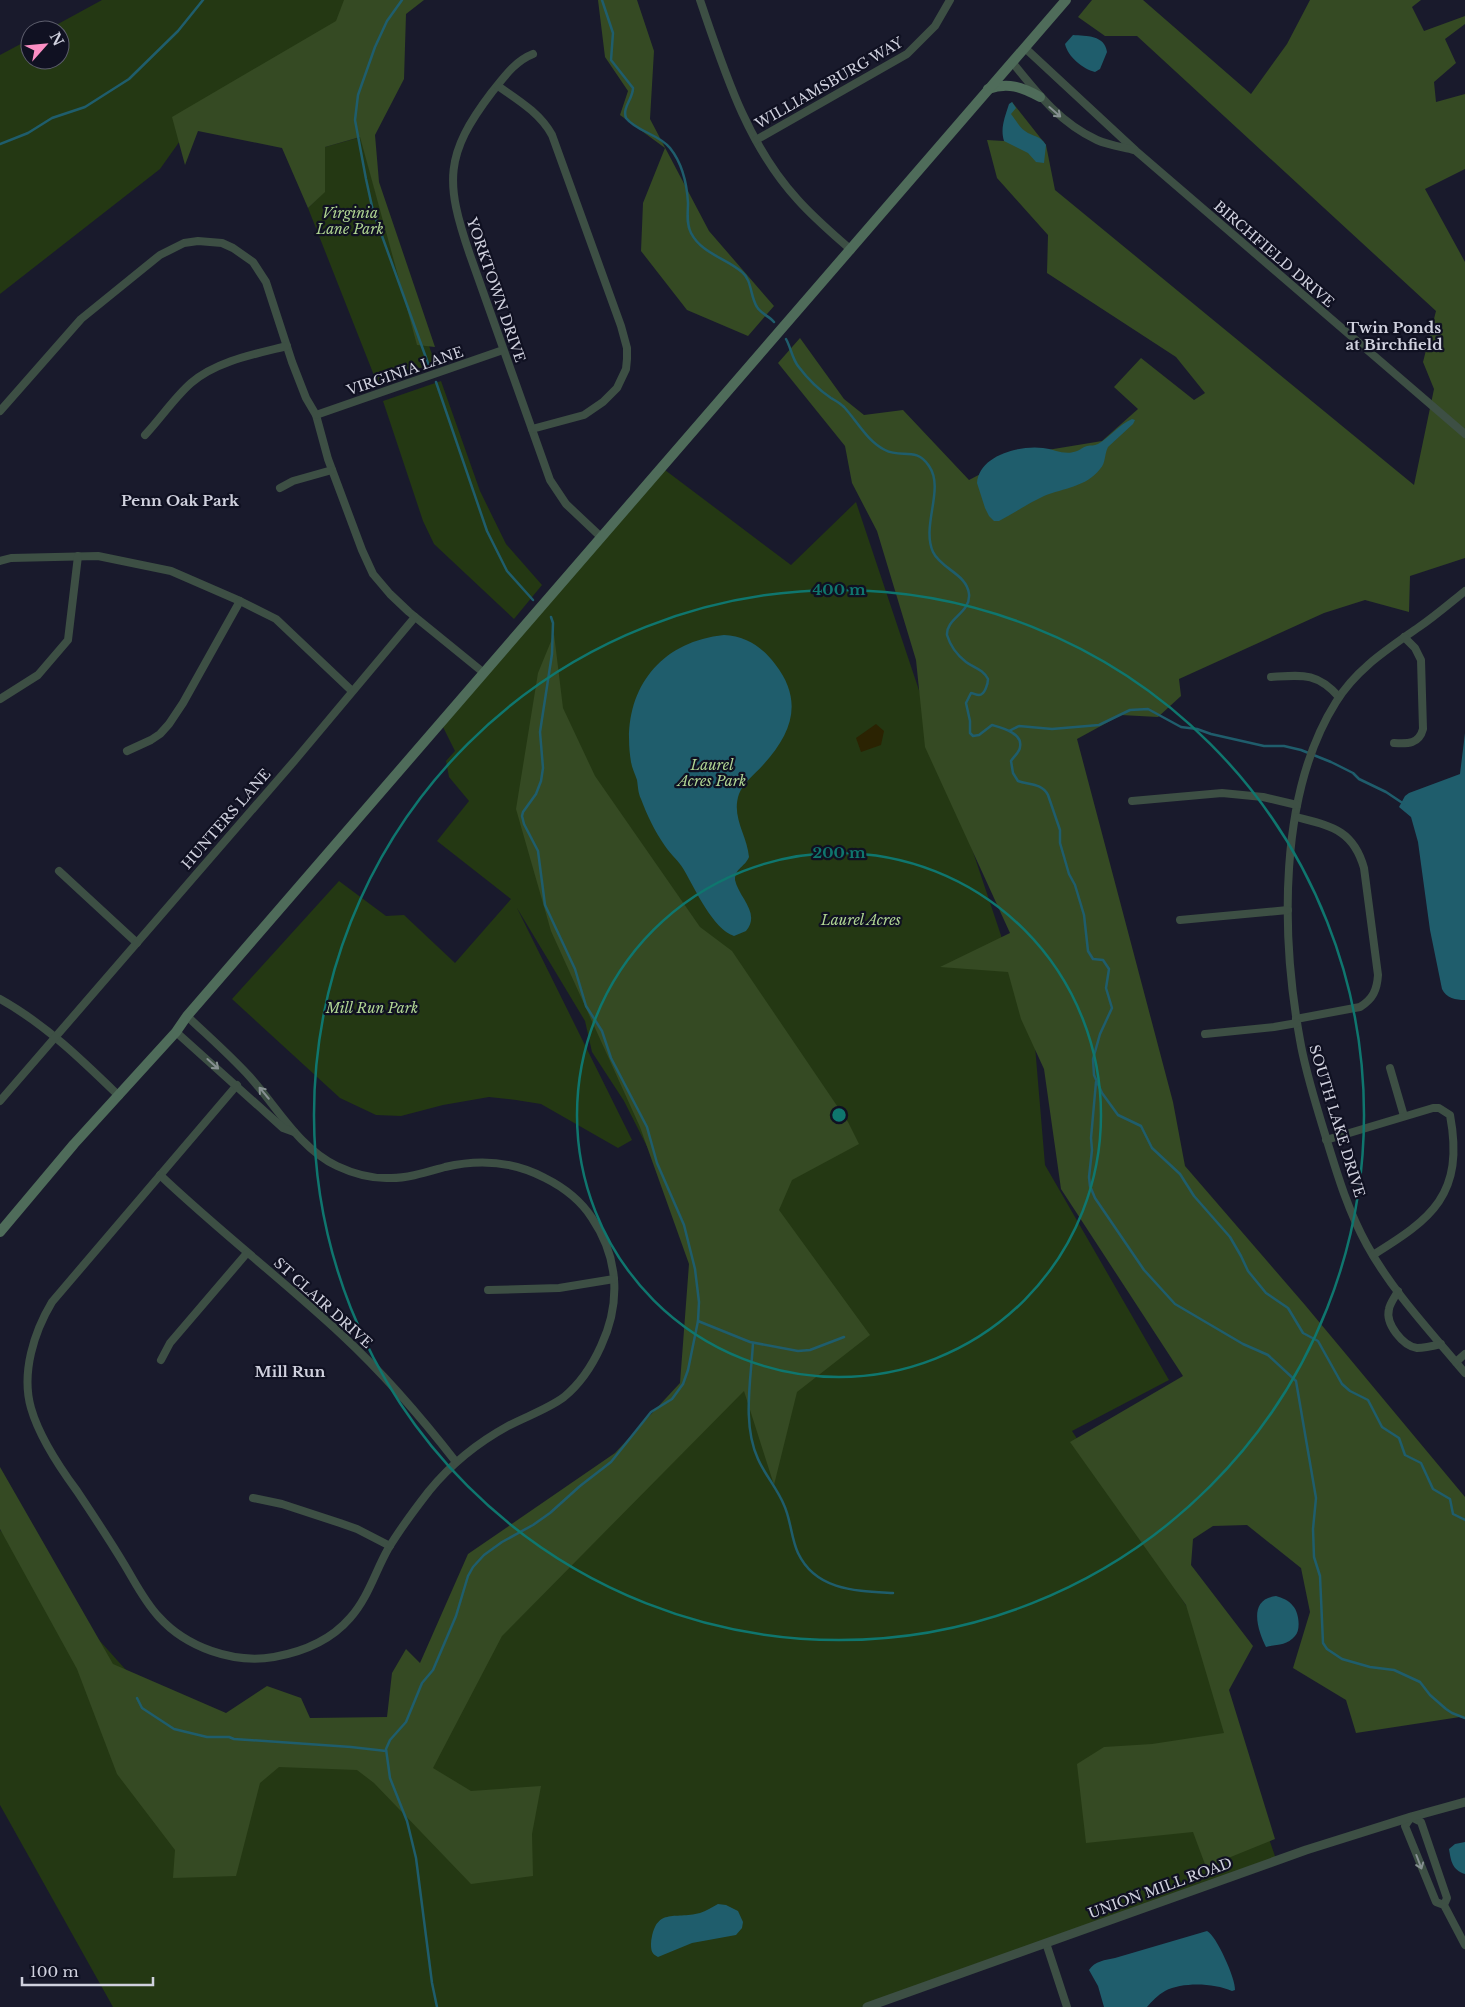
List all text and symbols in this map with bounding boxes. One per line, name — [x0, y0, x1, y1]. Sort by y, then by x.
north arrow — [20, 20, 70, 70]
text: N — [46, 29, 68, 49]
street label: WILLIAMSBURG WAY — [751, 33, 907, 133]
one-way arrow — [1049, 106, 1062, 118]
street label: BIRCHFIELD DRIVE — [1210, 197, 1338, 311]
park label: Virginia Lane Park — [315, 204, 384, 238]
street label: YORKTOWN DRIVE — [462, 214, 529, 365]
district label: Twin Ponds at Birchfield — [1345, 318, 1443, 354]
street label: VIRGINIA LANE — [343, 343, 466, 400]
district label: Penn Oak Park — [121, 491, 240, 510]
text: 400 m — [812, 580, 866, 599]
park label: Laurel Acres Park — [676, 756, 746, 790]
street label: HUNTERS LANE — [178, 765, 274, 873]
text: 200 m — [813, 843, 866, 862]
park label: Laurel Acres — [820, 911, 901, 929]
park label: Mill Run Park — [325, 999, 418, 1017]
street label: SOUTH LAKE DRIVE — [1305, 1043, 1369, 1199]
one-way arrow — [207, 1058, 220, 1069]
one-way arrow — [258, 1087, 269, 1100]
centre of rings — [830, 1106, 848, 1124]
street label: ST CLAIR DRIVE — [270, 1254, 376, 1352]
district label: Mill Run — [255, 1362, 326, 1381]
street label: UNION MILL ROAD — [1086, 1854, 1234, 1922]
one-way arrow — [1415, 1854, 1424, 1869]
scale bar — [22, 1954, 154, 1986]
text: 100 m — [30, 1962, 79, 1981]

